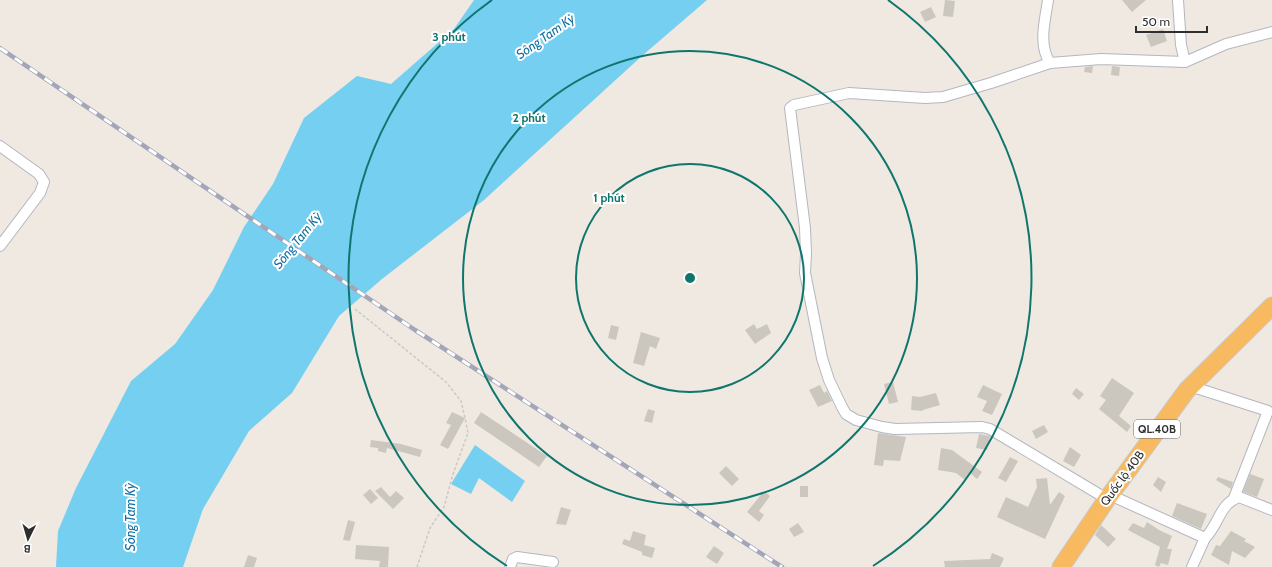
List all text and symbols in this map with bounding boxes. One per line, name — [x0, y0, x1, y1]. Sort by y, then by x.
scale bar — [1136, 8, 1207, 34]
water label: Sông Tam Kỳ — [513, 9, 578, 62]
text: 50 m — [1142, 14, 1170, 29]
text: 3 phút — [432, 29, 466, 44]
text: 2 phút — [512, 110, 546, 125]
text: 1 phút — [593, 190, 625, 205]
water label: Sông Tam Kỳ — [269, 208, 325, 271]
centre of rings — [683, 271, 697, 285]
road number: QL.40B — [1134, 420, 1180, 438]
street label: Quốc lộ 40B — [1097, 447, 1147, 509]
water label: Sông Tam Kỳ — [122, 482, 138, 551]
north arrow — [8, 519, 48, 559]
text: B — [23, 542, 31, 556]

